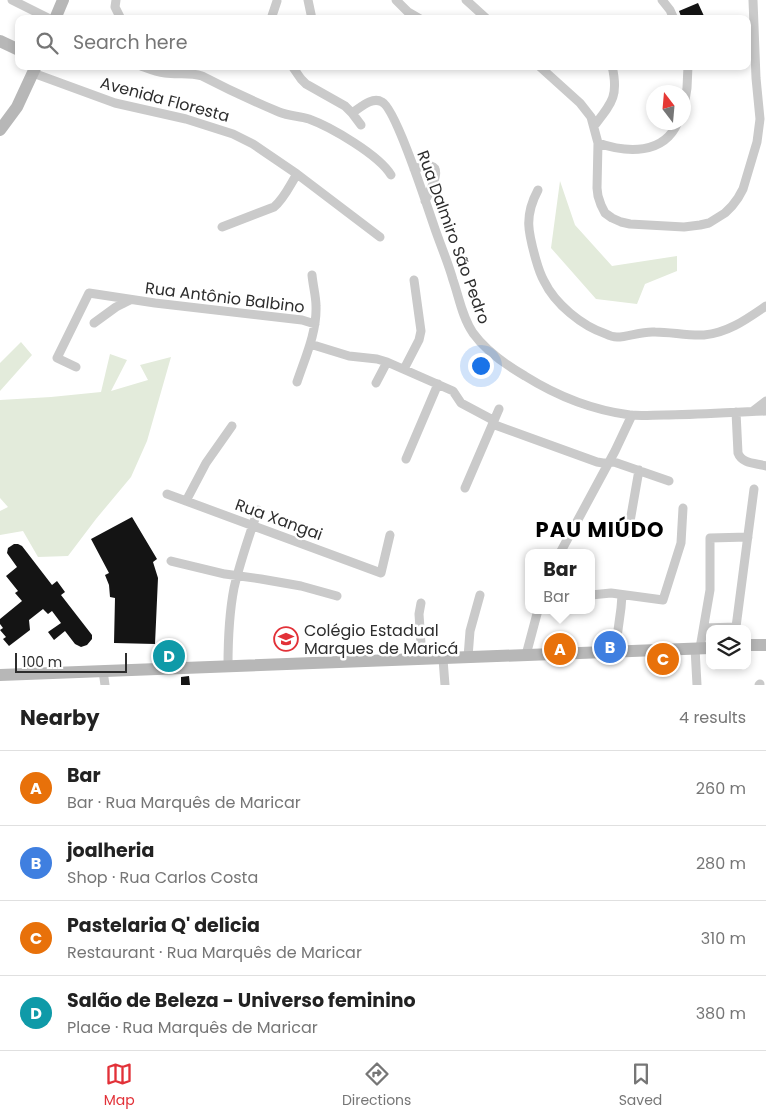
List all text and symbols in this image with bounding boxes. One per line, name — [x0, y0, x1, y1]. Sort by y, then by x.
search box — [15, 15, 751, 70]
icon: search — [33, 29, 61, 57]
text: Search here — [73, 29, 187, 56]
street label: Avenida Floresta — [98, 71, 232, 128]
north arrow — [646, 85, 691, 130]
street label: Rua Dalmiro São Pedro — [411, 147, 496, 327]
street label: Rua Antônio Balbino — [144, 276, 306, 319]
your location — [468, 353, 494, 379]
street label: Rua Xangai — [232, 493, 326, 546]
district label: PAU MIÚDO — [536, 515, 664, 544]
popup — [525, 549, 595, 614]
text: Bar — [543, 556, 577, 583]
text: Bar — [543, 585, 570, 608]
place label: Colégio Estadual Marques de Maricá — [304, 619, 458, 660]
map controls — [706, 625, 751, 670]
button: layers — [706, 625, 751, 670]
school or university icon: Colégio Estadual Marques de Maricá — [273, 626, 299, 652]
pin: B — [594, 628, 626, 666]
pin: A — [544, 630, 576, 668]
pin: D — [153, 637, 185, 675]
pin: C — [647, 640, 679, 678]
scale bar — [15, 650, 128, 673]
text: 100 m — [22, 652, 62, 672]
text: Nearby — [20, 703, 100, 732]
text: 4 results — [679, 706, 746, 729]
text: Bar — [67, 762, 101, 789]
text: A — [30, 777, 42, 800]
text: 260 m — [696, 777, 746, 800]
text: Bar · Rua Marquês de Maricar — [67, 791, 301, 814]
text: joalheria — [67, 837, 154, 864]
text: B — [31, 852, 41, 875]
text: 280 m — [696, 852, 746, 875]
text: Shop · Rua Carlos Costa — [67, 866, 258, 889]
text: Pastelaria Q' delicia — [67, 912, 260, 939]
text: C — [30, 927, 42, 950]
text: 310 m — [701, 927, 746, 950]
text: Restaurant · Rua Marquês de Maricar — [67, 941, 362, 964]
text: Salão de Beleza - Universo feminino — [67, 987, 416, 1014]
text: D — [30, 1002, 42, 1025]
text: 380 m — [696, 1002, 746, 1025]
text: Place · Rua Marquês de Maricar — [67, 1016, 318, 1039]
tab: Map — [104, 1060, 135, 1111]
tab: Directions — [342, 1060, 411, 1111]
tab: Saved — [619, 1060, 662, 1111]

